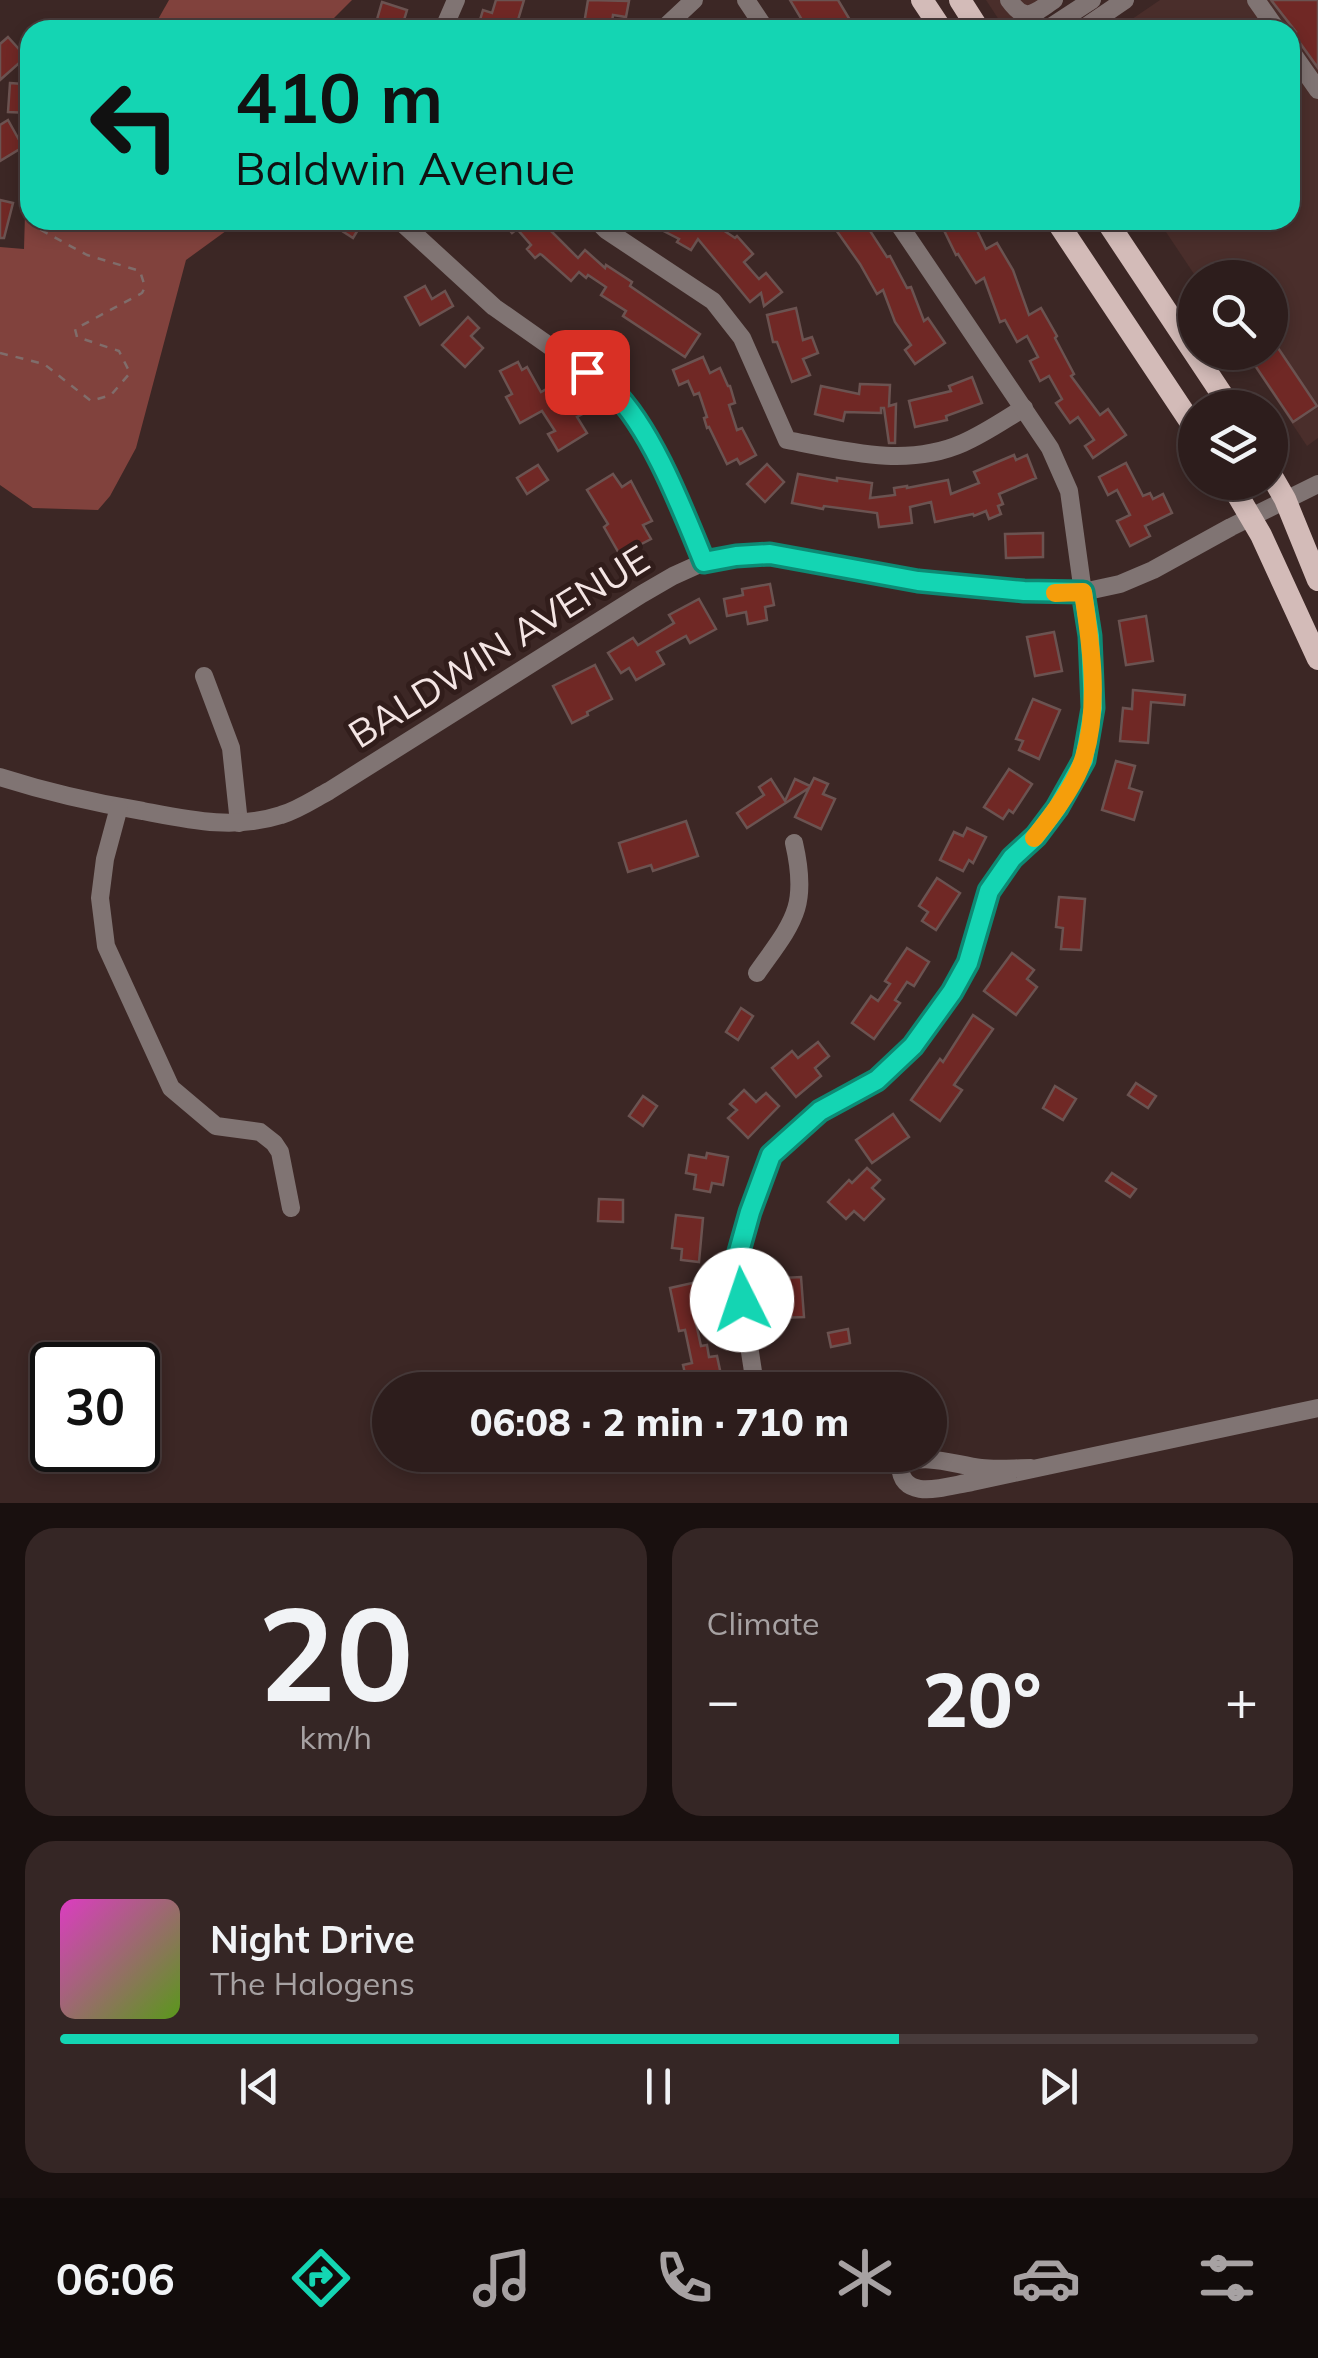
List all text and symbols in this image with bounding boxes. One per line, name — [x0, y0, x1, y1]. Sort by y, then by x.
text: 410 m — [235, 53, 443, 141]
icon: left — [70, 60, 200, 190]
text: Baldwin Avenue — [235, 140, 575, 196]
map controls — [1178, 260, 1288, 500]
button: search — [1178, 260, 1288, 370]
pin — [545, 330, 630, 415]
icon: arrive — [560, 345, 615, 400]
button: layers — [1178, 390, 1288, 500]
street label: BALDWIN AVENUE — [339, 534, 658, 758]
position arrow — [690, 1248, 794, 1352]
speed limit sign: 30 — [30, 1342, 160, 1472]
text: 06:08 · 2 min · 710 m — [470, 1398, 849, 1446]
text: 20 — [258, 1570, 414, 1734]
text: Climate — [707, 1603, 819, 1643]
text: 20° — [923, 1652, 1042, 1746]
text: − — [707, 1665, 740, 1734]
text: + — [1225, 1665, 1258, 1734]
text: km/h — [300, 1717, 372, 1757]
text: Night Drive — [210, 1915, 415, 1963]
text: The Halogens — [210, 1963, 415, 2003]
icon: previous — [232, 2059, 287, 2114]
icon: pause — [631, 2059, 686, 2114]
icon: next — [1031, 2059, 1086, 2114]
icon: directions — [286, 2243, 356, 2313]
icon: music — [467, 2243, 537, 2313]
icon: phone — [649, 2243, 719, 2313]
icon: climate — [830, 2243, 900, 2313]
icon: car — [1011, 2243, 1081, 2313]
icon: filters — [1192, 2243, 1262, 2313]
text: 06:06 — [56, 2250, 175, 2306]

